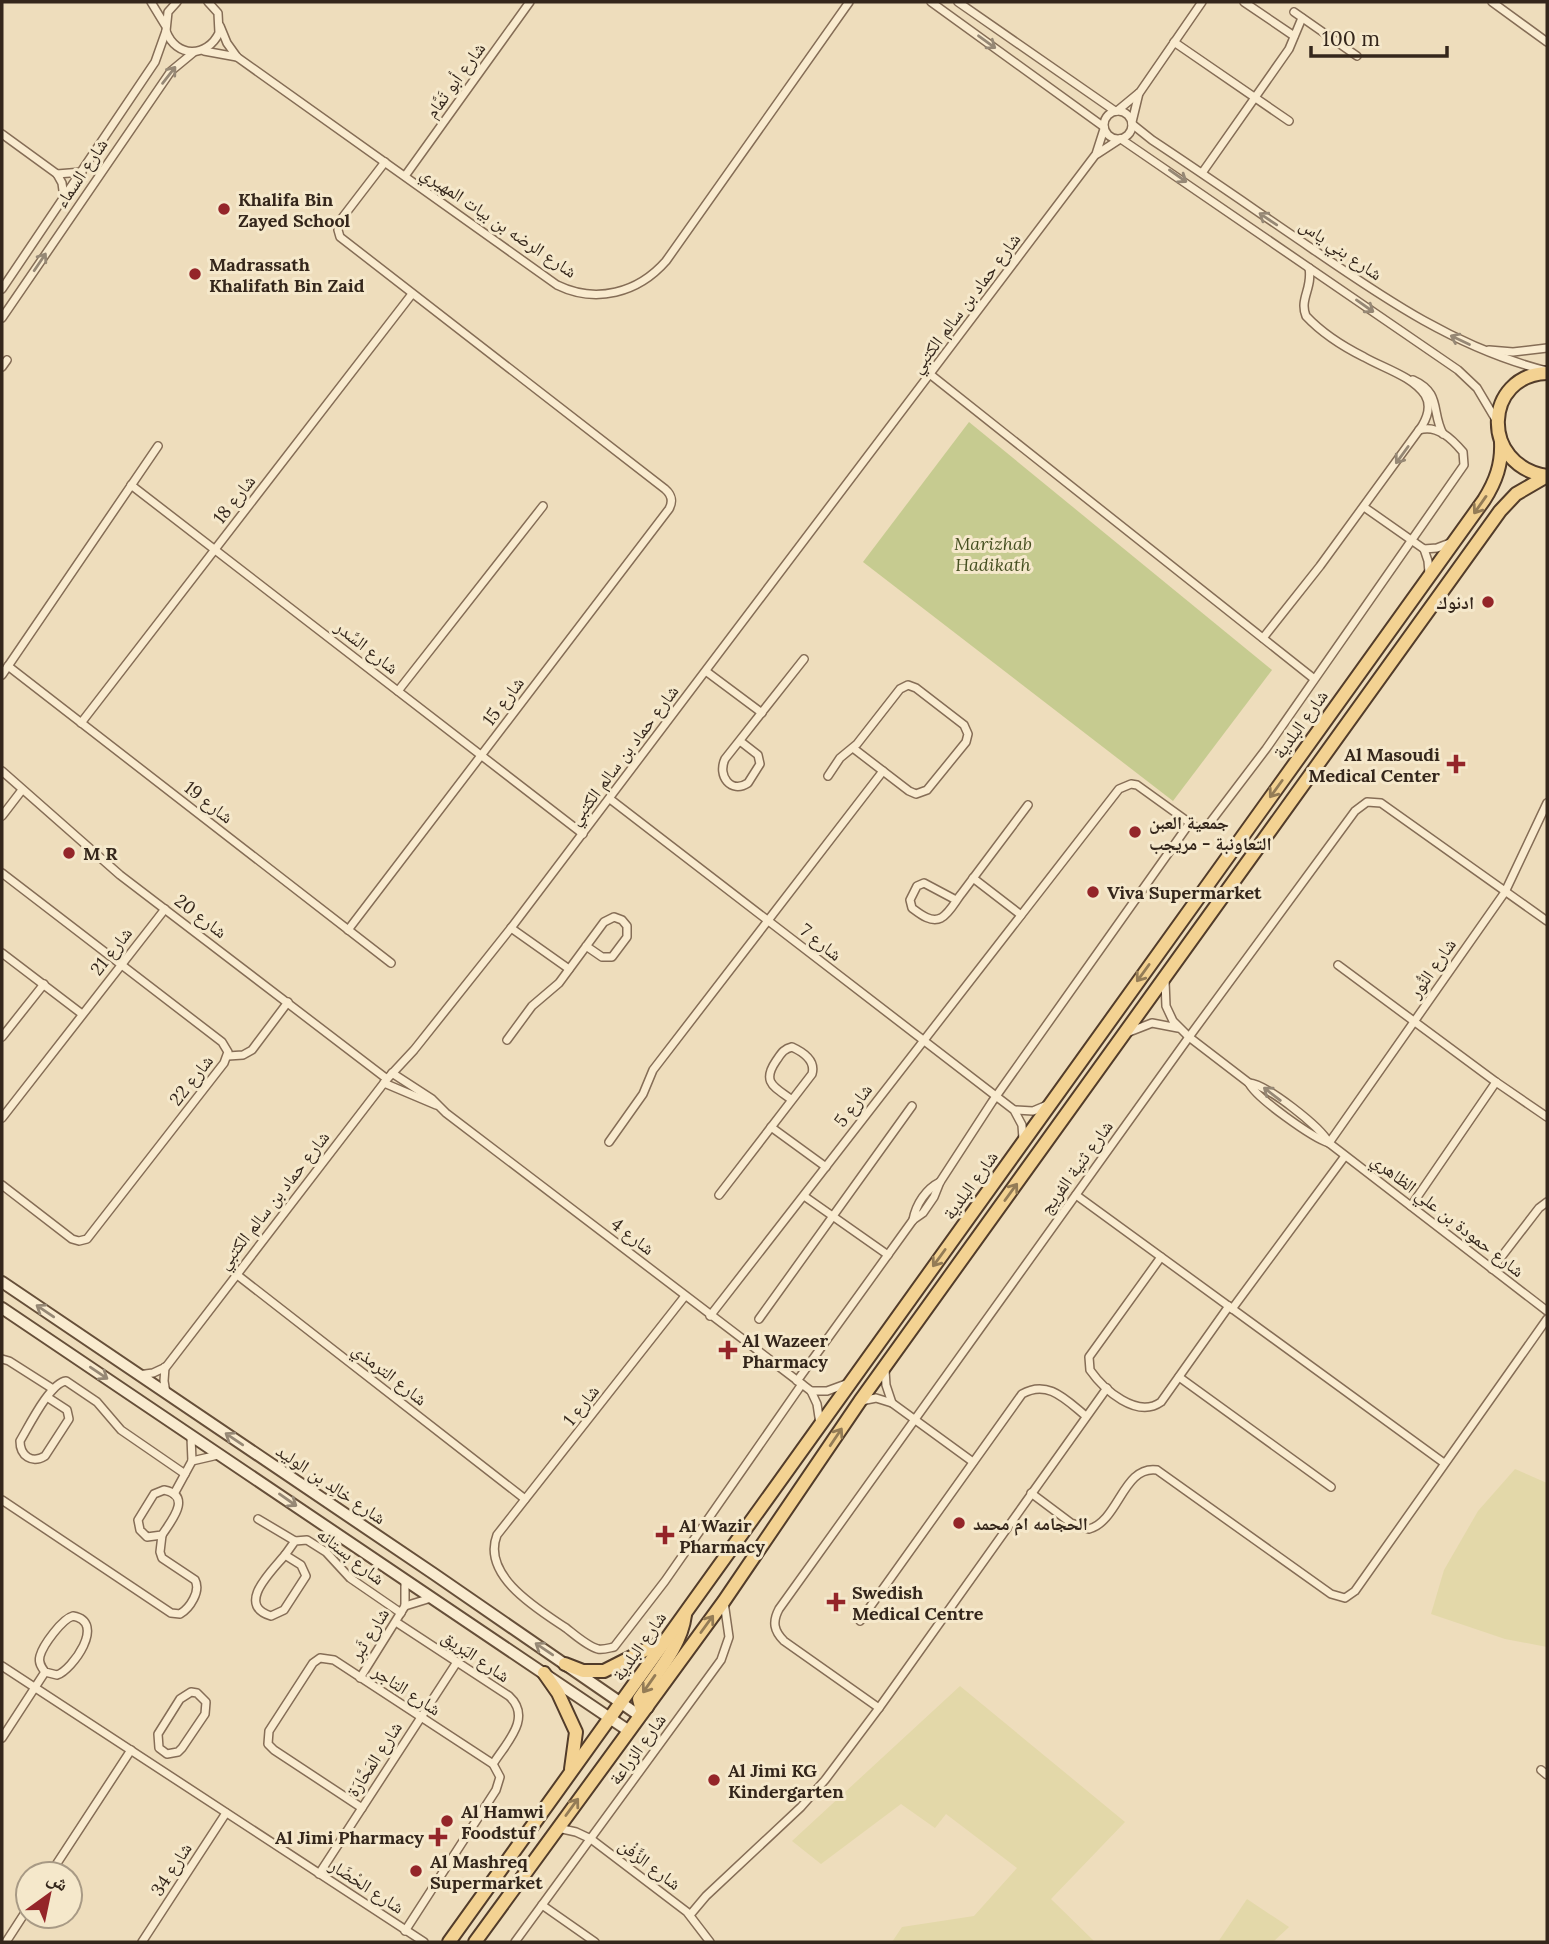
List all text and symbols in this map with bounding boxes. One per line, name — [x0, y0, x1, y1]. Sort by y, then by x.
scale bar — [1311, 14, 1448, 58]
text: 100 m — [1322, 25, 1380, 52]
one-way arrow — [977, 34, 996, 49]
street label: شارع أبو تَمَّام — [420, 38, 491, 123]
one-way arrow — [162, 66, 177, 84]
street label: شارع السماء — [49, 134, 113, 212]
street label: شارع الرضه بن بيات المهيري — [415, 161, 581, 286]
one-way arrow — [1168, 169, 1187, 183]
place label: Khalifa Bin Zayed School — [238, 188, 351, 232]
marker: Khalifa Bin Zayed School — [216, 201, 232, 217]
one-way arrow — [1259, 211, 1278, 226]
street label: شارع بني ياس — [1293, 213, 1387, 288]
street label: شارع حماد بن سالم الكتبي — [905, 228, 1028, 380]
one-way arrow — [33, 253, 47, 272]
place label: Madrassath Khalifath Bin Zaid — [209, 253, 365, 297]
marker: Madrassath Khalifath Bin Zaid — [187, 266, 203, 282]
one-way arrow — [1355, 299, 1374, 313]
one-way arrow — [1450, 333, 1471, 347]
one-way arrow — [1395, 445, 1410, 464]
street label: شارع 18 — [208, 470, 260, 528]
one-way arrow — [1473, 495, 1487, 514]
park label: Marizhab Hadikath — [954, 532, 1032, 576]
place label: ادنوك — [1436, 591, 1474, 614]
marker: ادنوك — [1480, 594, 1496, 610]
street label: شارع السَّدر — [330, 614, 403, 679]
street label: شارع 15 — [477, 672, 529, 730]
street label: شارع حماد بن سالم الكتبي — [563, 680, 686, 832]
street label: شارع البلدية — [1267, 685, 1333, 763]
place label: Al Masoudi Medical Center — [1308, 743, 1440, 787]
marker: Al Masoudi Medical Center — [1446, 754, 1466, 774]
street label: شارع 19 — [180, 776, 238, 828]
one-way arrow — [1269, 779, 1283, 798]
place label: جمعية العبن التعاونبة - مريجب — [1149, 811, 1272, 855]
marker: جمعية العبن التعاونبة - مريجب — [1127, 824, 1143, 840]
place label: M R — [83, 842, 118, 865]
marker: M R — [61, 845, 77, 861]
place label: Viva Supermarket — [1107, 881, 1262, 904]
marker: Viva Supermarket — [1085, 884, 1101, 900]
street label: شارع 20 — [170, 889, 232, 943]
street label: شارع 7 — [795, 918, 847, 966]
street label: شارع 21 — [85, 922, 137, 980]
street label: شارع النُّور — [1403, 934, 1461, 1003]
one-way arrow — [1136, 963, 1150, 982]
street label: شارع 22 — [164, 1050, 218, 1110]
street label: شارع 5 — [829, 1079, 877, 1131]
one-way arrow — [1264, 1086, 1282, 1101]
street label: شارع ثنية الفريج — [1034, 1116, 1119, 1219]
street label: شارع حماد بن سالم الكتبي — [212, 1126, 337, 1276]
street label: شارع البلدية — [937, 1146, 1003, 1224]
street label: شارع حمودة بن علي الظاهري — [1365, 1148, 1529, 1285]
one-way arrow — [1004, 1183, 1018, 1202]
street label: شارع 4 — [607, 1212, 659, 1260]
one-way arrow — [932, 1248, 946, 1267]
one-way arrow — [36, 1304, 55, 1319]
place label: Al Wazeer Pharmacy — [742, 1329, 828, 1373]
street label: شارع الترمذي — [346, 1338, 432, 1413]
marker: Al Wazeer Pharmacy — [720, 1342, 736, 1358]
one-way arrow — [89, 1366, 108, 1380]
street label: شارع 1 — [558, 1380, 604, 1430]
one-way arrow — [829, 1427, 843, 1447]
one-way arrow — [224, 1432, 244, 1446]
street label: شارع خالِد بن الوليد — [272, 1439, 390, 1529]
one-way arrow — [278, 1493, 297, 1507]
place label: الحجامه ام محمد — [973, 1512, 1088, 1536]
place label: Al Wazir Pharmacy — [679, 1514, 765, 1558]
marker: الحجامه ام محمد — [951, 1515, 967, 1531]
street label: شارع بستانه — [312, 1522, 390, 1590]
marker: Al Wazir Pharmacy — [657, 1527, 673, 1543]
place label: Swedish Medical Centre — [852, 1581, 984, 1625]
marker: Swedish Medical Centre — [826, 1592, 846, 1612]
street label: شارع ثَبر — [343, 1603, 394, 1665]
street label: شارع البلدية — [607, 1607, 671, 1685]
one-way arrow — [700, 1615, 714, 1634]
street label: شارع البَريق — [438, 1625, 514, 1687]
one-way arrow — [535, 1642, 554, 1656]
street label: شارع التاجر — [368, 1659, 445, 1721]
one-way arrow — [642, 1674, 656, 1693]
street label: شارع الزراعة — [603, 1709, 671, 1789]
street label: شارع المَحَّارَة — [341, 1717, 407, 1801]
place label: Al Jimi KG Kindergarten — [728, 1759, 844, 1803]
marker: Al Jimi KG Kindergarten — [706, 1772, 722, 1788]
one-way arrow — [565, 1798, 580, 1817]
place label: Al Hamwi Foodstuf — [461, 1800, 544, 1844]
marker: Al Hamwi Foodstuf — [439, 1813, 455, 1829]
place label: Al Jimi Pharmacy — [275, 1826, 424, 1849]
marker: Al Jimi Pharmacy — [430, 1829, 446, 1845]
street label: شارع الزَّفْن — [614, 1833, 686, 1895]
street label: شارع 34 — [145, 1838, 197, 1900]
place label: Al Mashreq Supermarket — [430, 1850, 543, 1894]
street label: شارع الحْضَار — [324, 1853, 409, 1919]
north arrow — [14, 1860, 84, 1930]
marker: Al Mashreq Supermarket — [408, 1863, 424, 1879]
text: ش — [43, 1865, 73, 1896]

